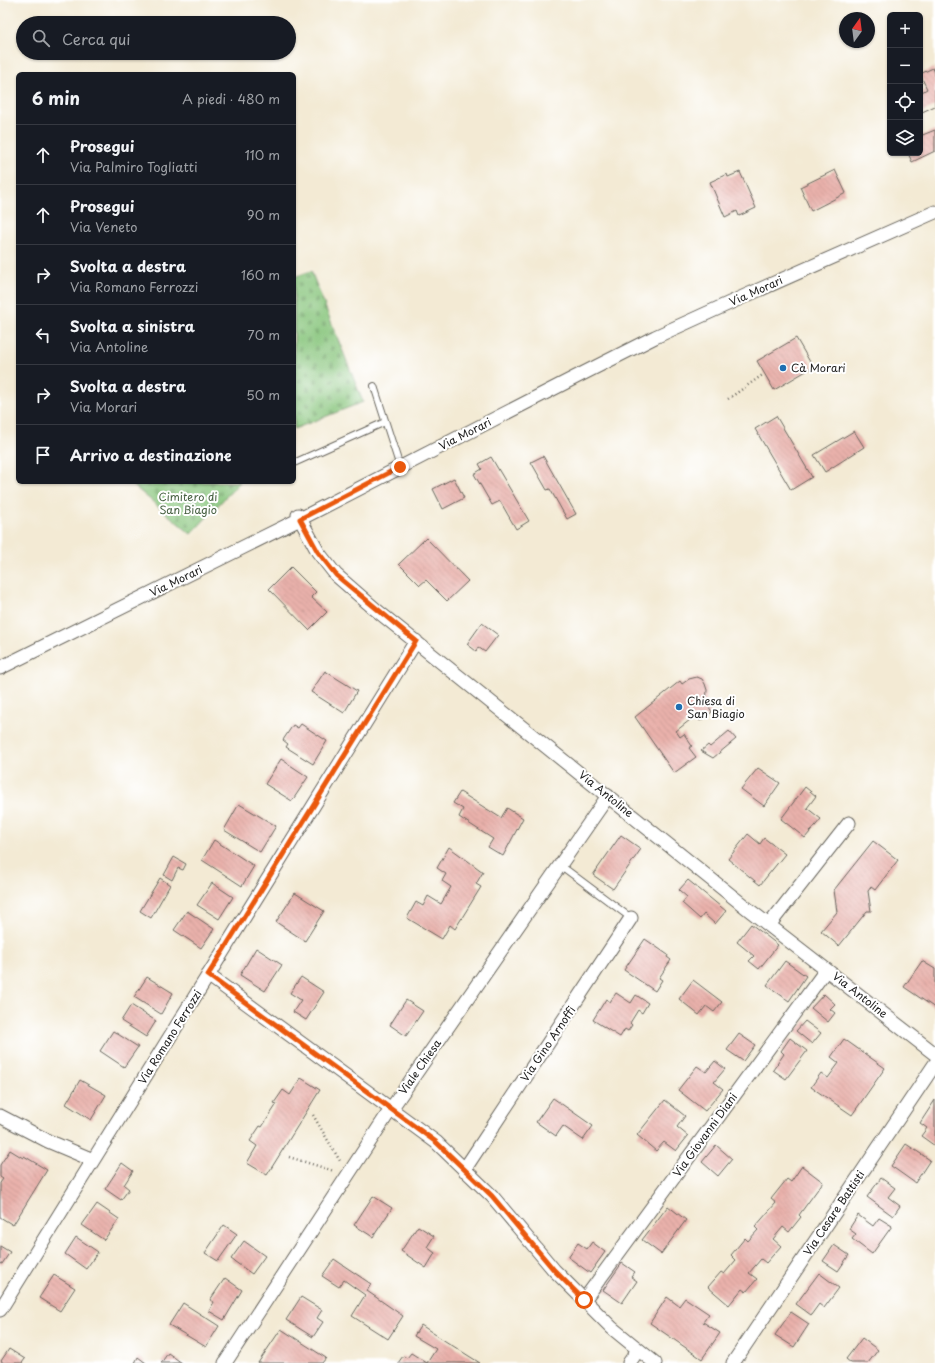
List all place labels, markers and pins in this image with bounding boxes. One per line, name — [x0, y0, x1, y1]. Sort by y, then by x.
place label: Cà Morari — [791, 359, 846, 376]
marker: Cà Morari — [778, 363, 788, 373]
place label: Chiesa di San Biagio — [687, 692, 745, 722]
marker: Chiesa di San Biagio — [674, 702, 684, 712]

